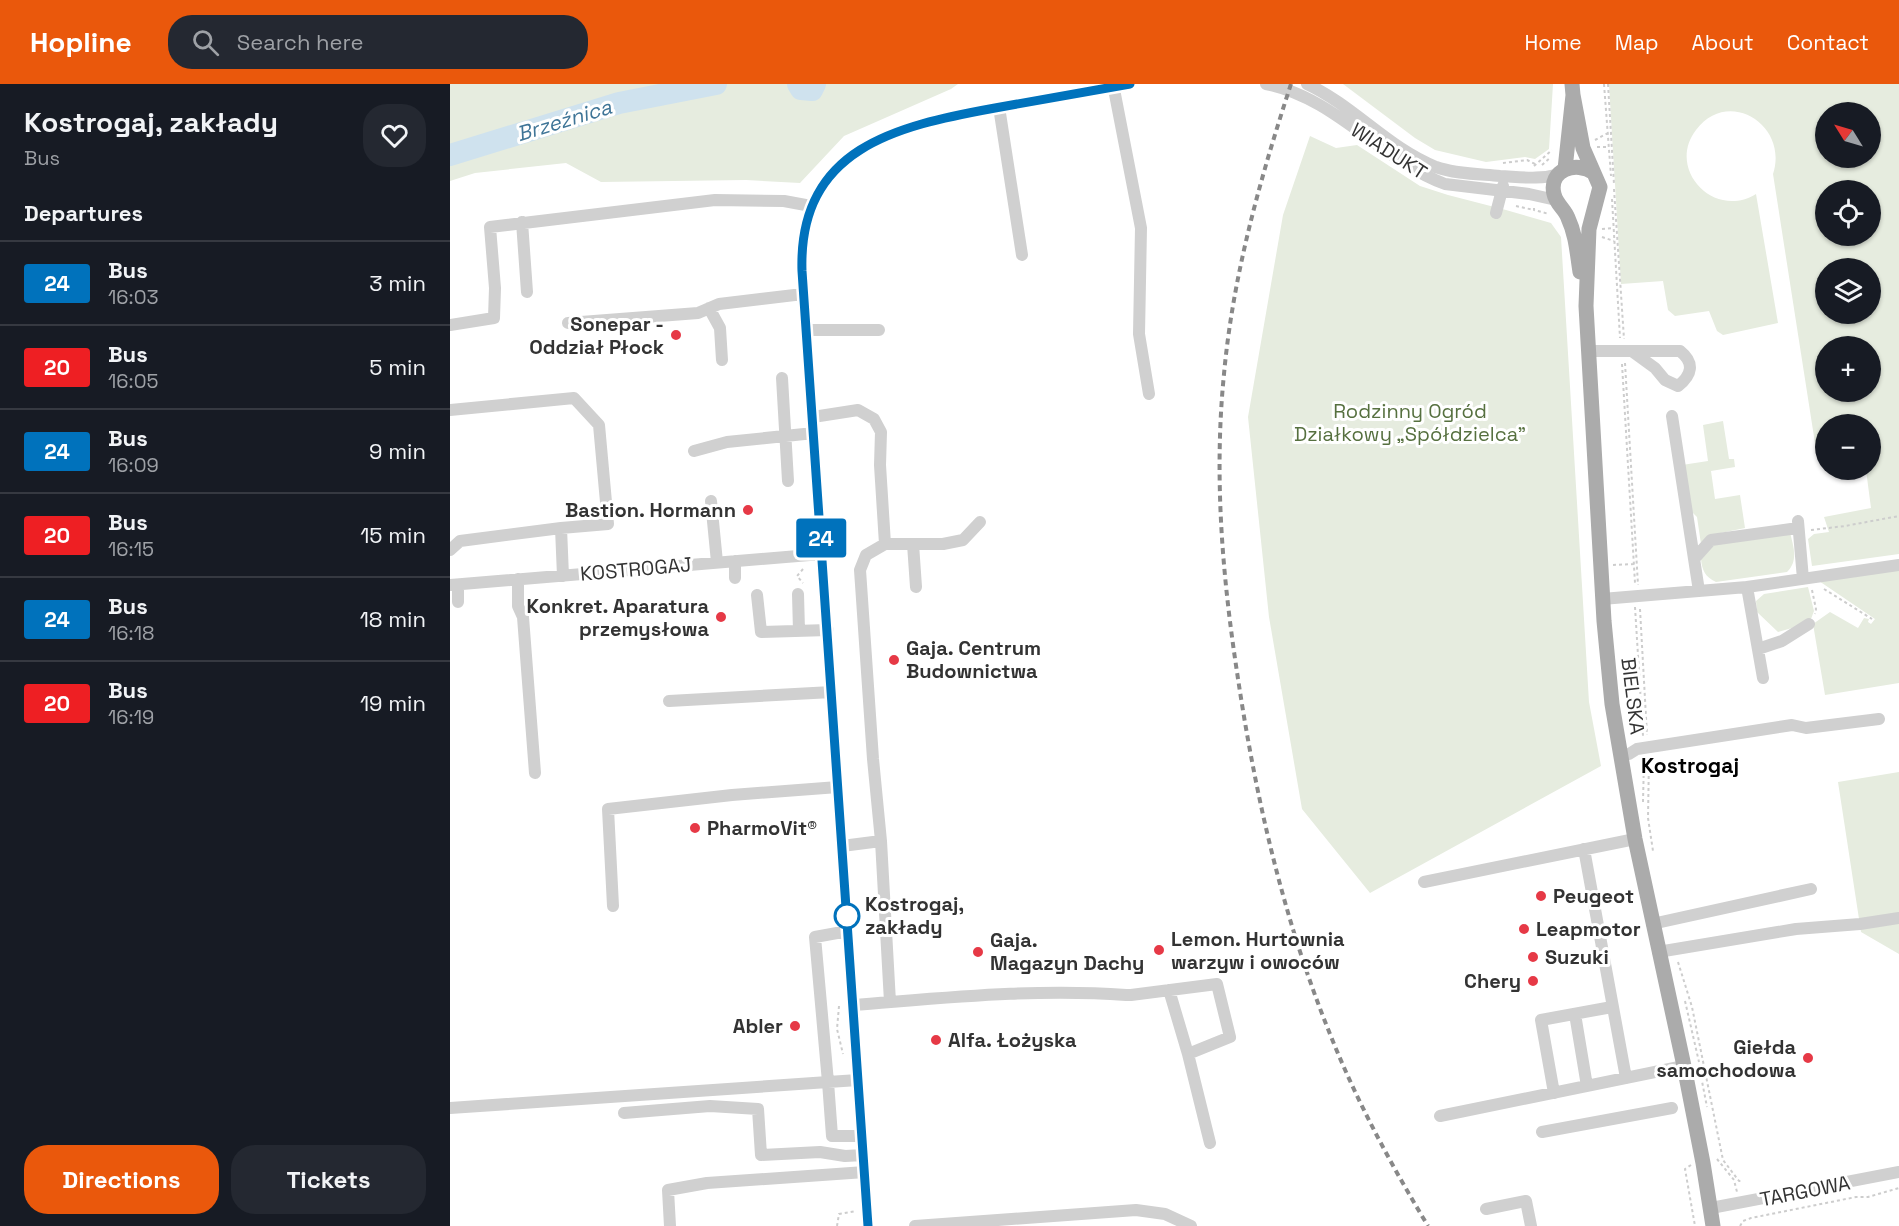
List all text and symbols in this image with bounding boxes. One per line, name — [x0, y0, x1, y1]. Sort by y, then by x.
search box — [168, 15, 588, 69]
text: Hopline — [30, 24, 132, 60]
icon: search — [189, 26, 222, 59]
text: Search here — [237, 28, 363, 56]
text: Home — [1524, 29, 1582, 56]
text: Map — [1615, 29, 1659, 56]
text: About — [1692, 29, 1754, 56]
text: Contact — [1787, 29, 1869, 56]
water label: Brzeźnica — [513, 92, 616, 147]
north arrow — [1815, 102, 1881, 168]
map controls — [1815, 102, 1881, 480]
text: Kostrogaj, zakłady — [24, 104, 278, 140]
button: heart — [363, 104, 426, 167]
street label: WIADUKT — [1346, 117, 1432, 185]
text: Bus — [24, 145, 60, 171]
button: locate — [1815, 180, 1881, 246]
text: Departures — [24, 199, 143, 227]
text: Bus — [108, 256, 148, 284]
button: layers — [1815, 258, 1881, 324]
text: 3 min — [369, 269, 426, 297]
text: 24 — [44, 270, 70, 297]
text: 16:03 — [108, 284, 159, 310]
place label: Sonepar - Oddział Płock — [529, 311, 664, 360]
marker: Sonepar - Oddział Płock — [669, 328, 683, 342]
button: + — [1815, 336, 1881, 402]
text: Bus — [108, 340, 148, 368]
text: 5 min — [369, 353, 426, 381]
text: 20 — [44, 354, 70, 381]
text: 16:05 — [108, 368, 158, 394]
park label: Rodzinny Ogród Działkowy „Spółdzielca” — [1294, 398, 1526, 447]
button: − — [1815, 414, 1881, 480]
text: Bus — [108, 424, 148, 452]
text: 9 min — [369, 437, 426, 465]
text: 24 — [44, 438, 70, 465]
text: 16:09 — [108, 452, 159, 478]
place label: Bastion. Hormann — [565, 497, 736, 523]
marker: Bastion. Hormann — [741, 503, 755, 517]
text: Bus — [108, 508, 148, 536]
line badge: 24 — [794, 518, 848, 558]
text: 15 min — [360, 521, 426, 549]
text: 20 — [44, 522, 70, 549]
text: 24 — [808, 525, 834, 552]
text: 16:15 — [108, 536, 154, 562]
street label: KOSTROGAJ — [579, 551, 693, 587]
text: Bus — [108, 592, 148, 620]
place label: Konkret. Aparatura przemysłowa — [527, 593, 709, 642]
text: 18 min — [360, 605, 426, 633]
text: 24 — [44, 606, 70, 633]
marker: Konkret. Aparatura przemysłowa — [714, 610, 728, 624]
text: 16:18 — [108, 620, 154, 646]
place label: Gaja. Centrum Budownictwa — [906, 635, 1041, 684]
marker: Gaja. Centrum Budownictwa — [887, 653, 901, 667]
street label: BIELSKA — [1615, 656, 1651, 736]
text: Bus — [108, 676, 148, 704]
text: 19 min — [360, 689, 426, 717]
text: 20 — [44, 690, 70, 717]
text: 16:19 — [108, 704, 154, 730]
district label: Kostrogaj — [1641, 752, 1739, 779]
place label: PharmoVit® — [707, 815, 817, 841]
marker: PharmoVit® — [688, 821, 702, 835]
place label: Peugeot — [1553, 883, 1634, 909]
marker: Peugeot — [1534, 889, 1548, 903]
place label: Kostrogaj, zakłady — [865, 891, 964, 940]
marker: Kostrogaj, zakłady — [834, 903, 860, 929]
place label: Leapmotor — [1536, 916, 1641, 942]
marker: Leapmotor — [1517, 922, 1531, 936]
place label: Lemon. Hurtownia warzyw i owoców — [1171, 926, 1345, 975]
place label: Gaja. Magazyn Dachy — [990, 927, 1144, 976]
marker: Lemon. Hurtownia warzyw i owoców — [1152, 943, 1166, 957]
place label: Suzuki — [1545, 944, 1609, 970]
marker: Gaja. Magazyn Dachy — [971, 945, 985, 959]
marker: Suzuki — [1526, 950, 1540, 964]
place label: Chery — [1464, 968, 1521, 994]
marker: Chery — [1526, 974, 1540, 988]
place label: Abler — [733, 1013, 783, 1039]
marker: Abler — [788, 1019, 802, 1033]
place label: Alfa. Łożyska — [948, 1027, 1077, 1053]
marker: Alfa. Łożyska — [929, 1033, 943, 1047]
place label: Giełda samochodowa — [1656, 1034, 1796, 1083]
marker: Giełda samochodowa — [1801, 1051, 1815, 1065]
button: Directions — [24, 1145, 219, 1214]
button: Tickets — [231, 1145, 426, 1214]
street label: TARGOWA — [1758, 1169, 1853, 1212]

